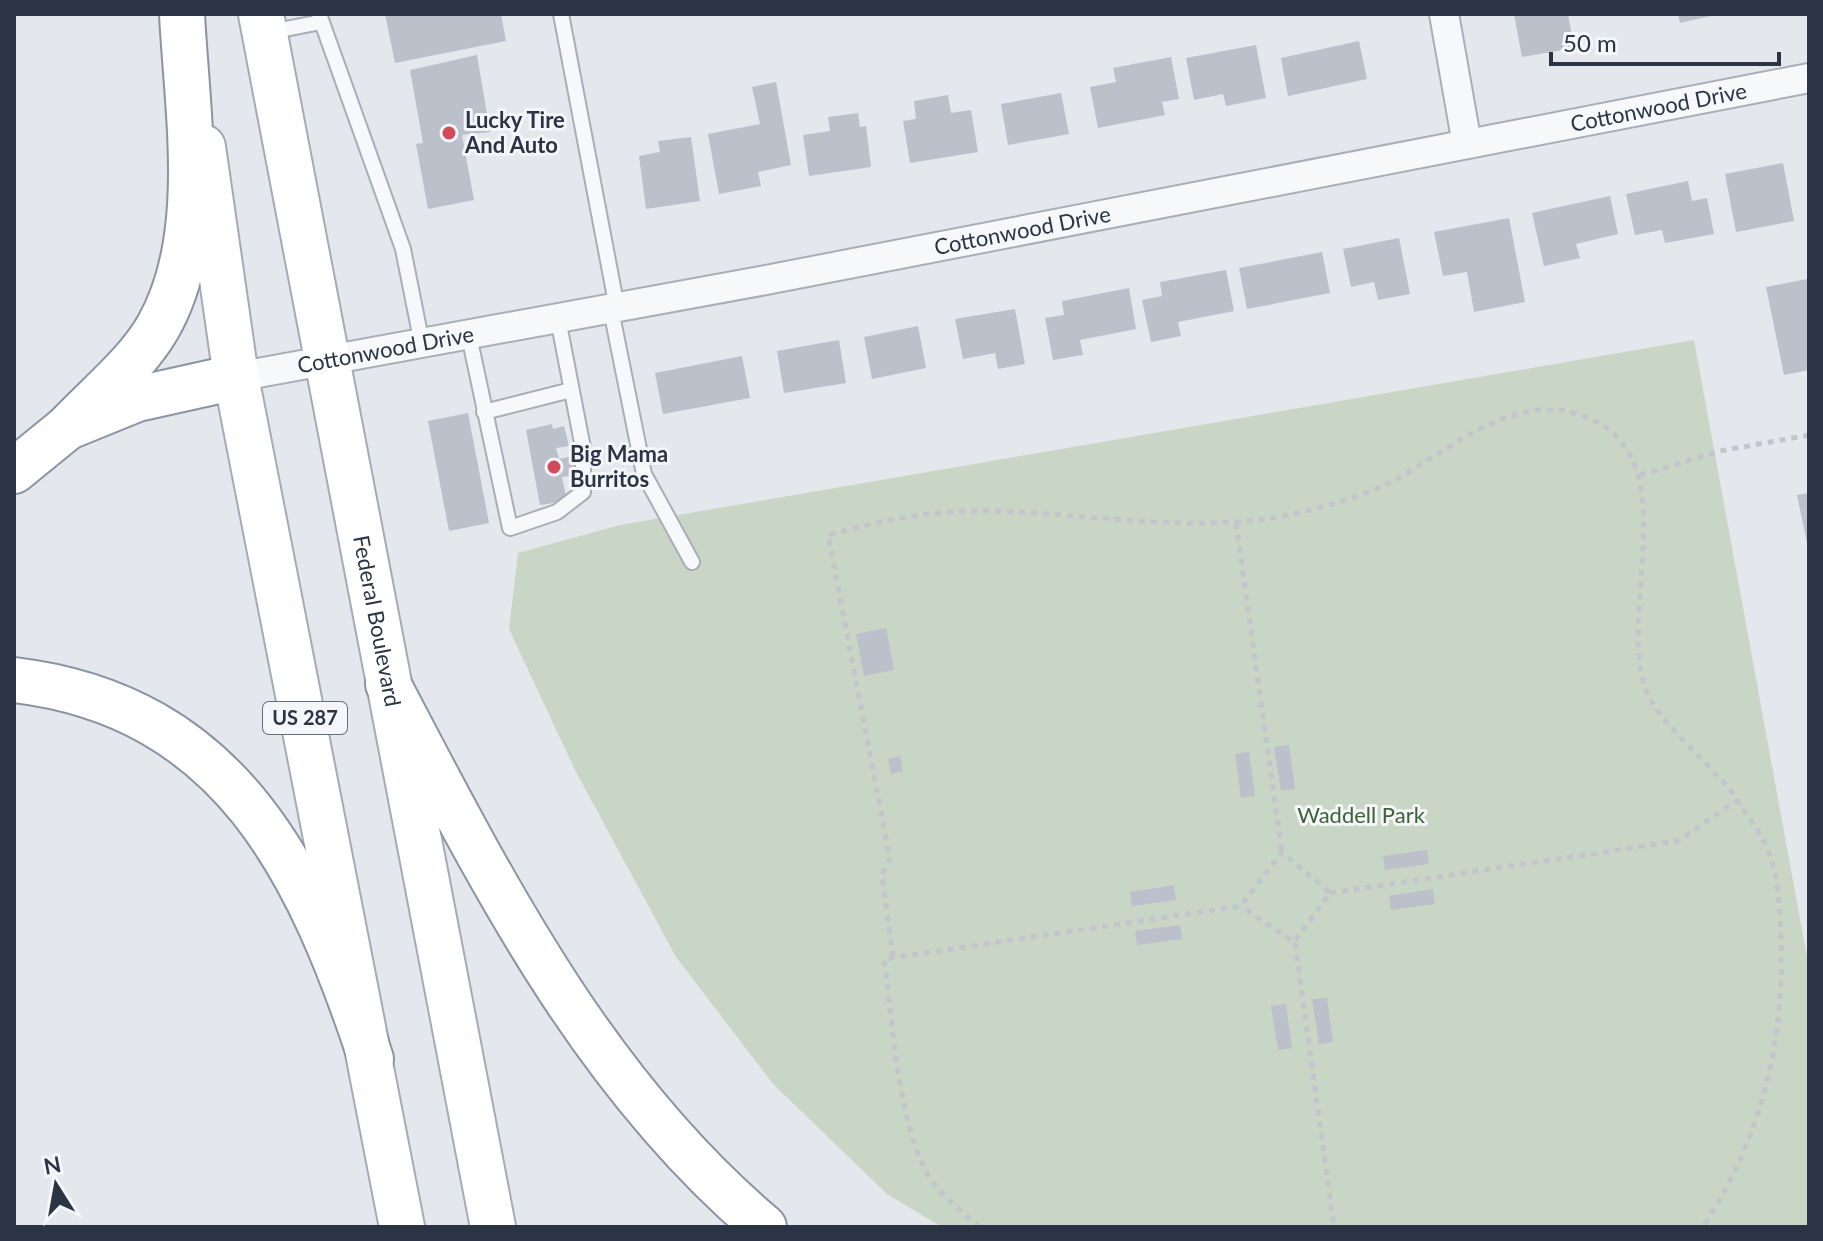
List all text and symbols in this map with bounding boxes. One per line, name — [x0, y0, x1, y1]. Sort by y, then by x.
scale bar — [1551, 16, 1779, 66]
text: 50 m — [1563, 28, 1617, 57]
street label: Cottonwood Drive — [1568, 76, 1749, 137]
place label: Lucky Tire And Auto — [464, 106, 565, 158]
marker: Lucky Tire And Auto — [440, 124, 458, 142]
street label: Cottonwood Drive — [932, 200, 1113, 260]
street label: Cottonwood Drive — [295, 320, 476, 379]
place label: Big Mama Burritos — [570, 440, 668, 492]
marker: Big Mama Burritos — [545, 458, 563, 476]
street label: Federal Boulevard — [348, 533, 407, 709]
road number: US 287 — [263, 702, 347, 734]
park label: Waddell Park — [1297, 801, 1426, 828]
north arrow — [16, 1145, 96, 1225]
text: N — [41, 1150, 63, 1180]

